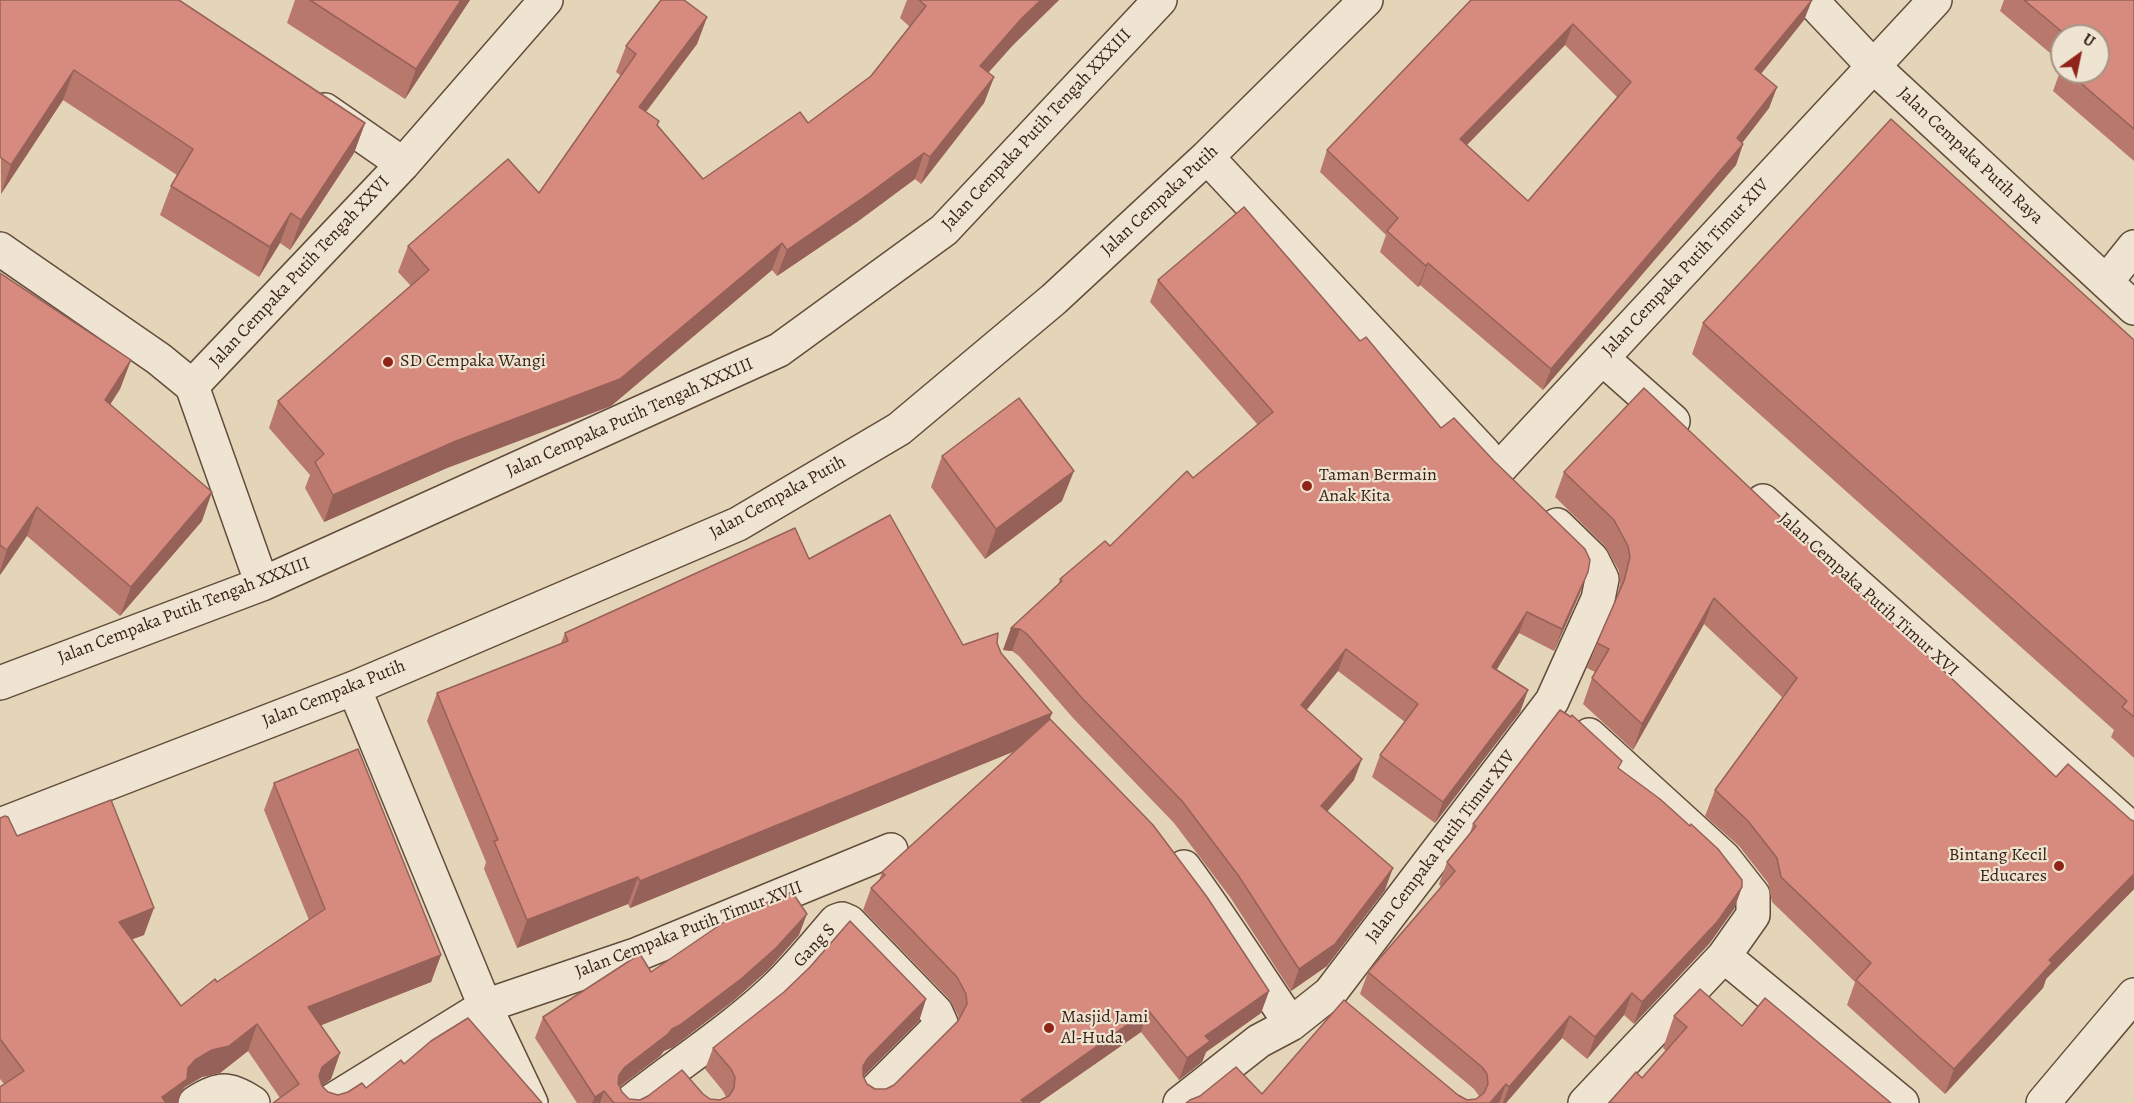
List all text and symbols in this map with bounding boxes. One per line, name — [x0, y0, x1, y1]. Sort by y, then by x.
north arrow — [2050, 24, 2110, 84]
street label: Jalan Cempaka Putih Tengah XXXIII — [938, 25, 1136, 235]
text: U — [2078, 28, 2099, 53]
street label: Jalan Cempaka Putih Raya — [1893, 83, 2047, 229]
street label: Jalan Cempaka Putih — [1097, 141, 1223, 261]
street label: Jalan Cempaka Putih Tengah XXVI — [205, 172, 395, 372]
street label: Jalan Cempaka Putih Timur XIV — [1598, 175, 1774, 361]
place label: SD Cempaka Wangi — [400, 351, 546, 373]
street label: Jalan Cempaka Putih Tengah XXXIII — [503, 354, 757, 482]
marker: SD Cempaka Wangi — [381, 355, 395, 369]
street label: Jalan Cempaka Putih — [706, 452, 850, 544]
place label: Taman Bermain Anak Kita — [1319, 465, 1437, 508]
marker: Taman Bermain Anak Kita — [1300, 479, 1314, 493]
street label: Jalan Cempaka Putih Timur XVI — [1773, 508, 1963, 682]
street label: Jalan Cempaka Putih Tengah XXXIII — [55, 553, 313, 669]
street label: Jalan Cempaka Putih — [259, 655, 409, 733]
street label: Jalan Cempaka Putih Timur XIV — [1362, 747, 1520, 947]
place label: Bintang Kecil Educares — [1949, 845, 2047, 888]
marker: Bintang Kecil Educares — [2052, 859, 2066, 873]
street label: Jalan Cempaka Putih Timur XVII — [572, 877, 806, 983]
street label: Gang S — [789, 920, 841, 972]
place label: Masjid Jami Al-Huda — [1061, 1007, 1148, 1050]
marker: Masjid Jami Al-Huda — [1042, 1021, 1056, 1035]

